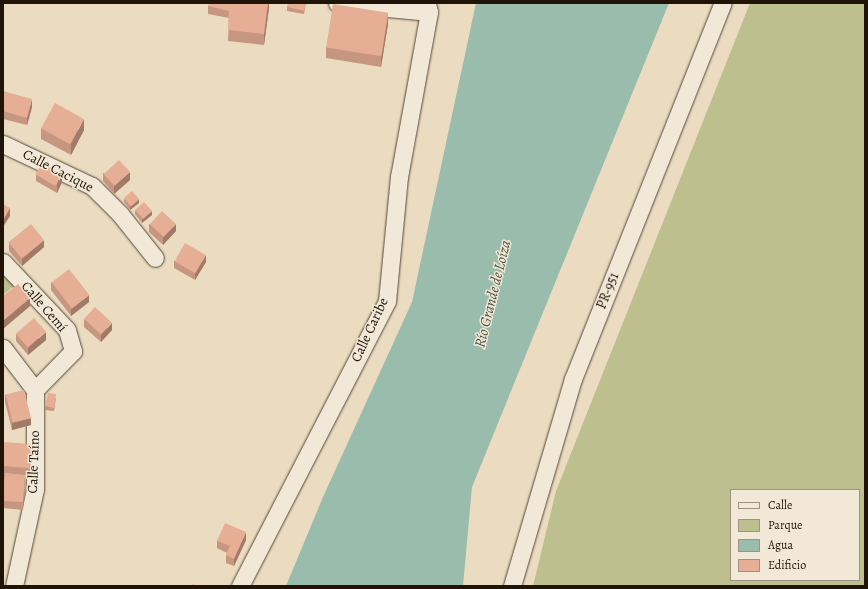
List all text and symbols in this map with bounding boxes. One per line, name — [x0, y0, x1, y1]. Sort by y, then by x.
street label: Calle Cacique — [20, 146, 96, 196]
water label: Río Grande de Loíza — [471, 239, 515, 349]
street label: PR-951 — [593, 270, 623, 312]
street label: Calle Cemí — [17, 278, 71, 336]
street label: Calle Caribe — [348, 295, 392, 365]
street label: Calle Taíno — [25, 430, 43, 494]
legend — [730, 489, 860, 581]
text: Calle — [768, 497, 792, 513]
text: Parque — [768, 517, 803, 533]
text: Agua — [768, 537, 793, 553]
text: Edificio — [768, 557, 806, 573]

